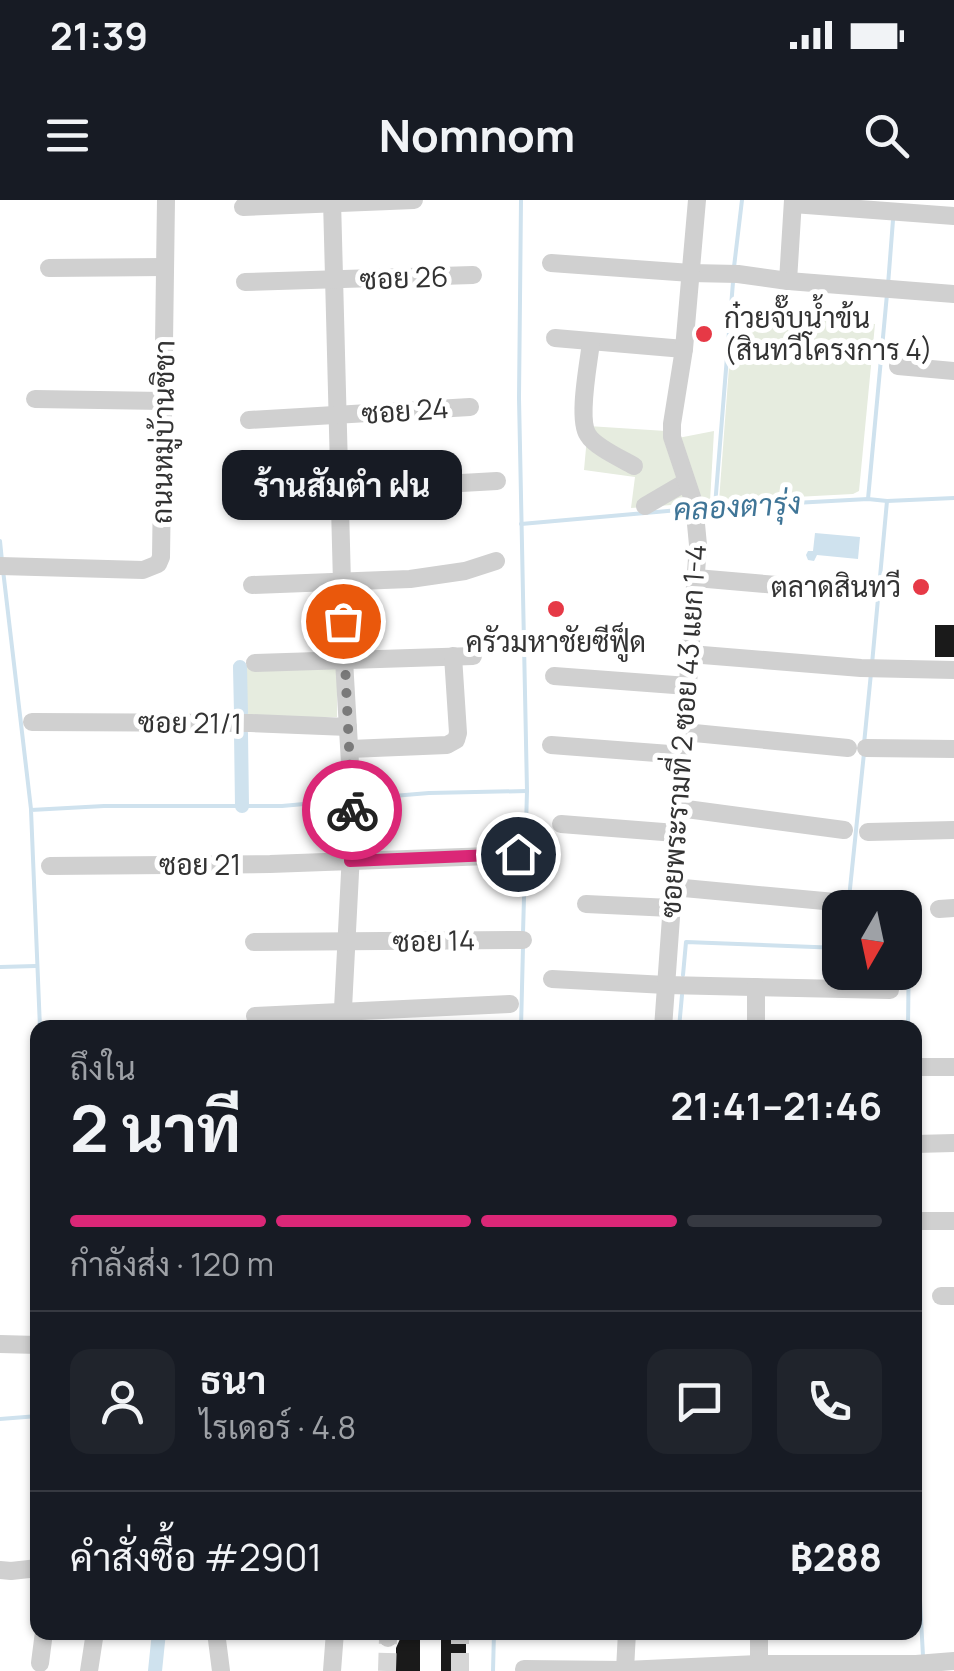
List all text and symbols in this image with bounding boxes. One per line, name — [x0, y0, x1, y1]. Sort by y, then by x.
text: 21:39 — [50, 9, 148, 61]
text: Nomnom — [379, 104, 575, 166]
icon: menu — [40, 108, 95, 163]
icon: search — [859, 108, 914, 163]
street label: ซอย 26 — [359, 256, 449, 298]
place label: ก๋วยจั๊บน้ำข้น (สินทวีโครงการ 4) — [724, 294, 933, 368]
marker: ก๋วยจั๊บน้ำข้น (สินทวีโครงการ 4) — [693, 323, 715, 345]
street label: ถนนหมู่บ้านชิชา — [141, 340, 185, 524]
street label: ซอย 24 — [360, 388, 450, 432]
callout: ร้านสัมตำ ฝน — [223, 451, 463, 521]
text: ร้านสัมตำ ฝน — [254, 463, 430, 507]
water label: คลองตารุ่ง — [672, 482, 802, 531]
street label: ซอยพระรามที่ 2 ซอย 43 แยก 1-4 — [646, 543, 714, 919]
place label: ตลาดสินทวี — [771, 567, 901, 605]
marker: ตลาดสินทวี — [910, 576, 932, 598]
pin — [301, 579, 386, 664]
icon: bag — [316, 594, 371, 649]
marker: ครัวมหาชัยซีฟู็ด — [545, 598, 567, 620]
place label: ครัวมหาชัยซีฟู็ด — [466, 622, 646, 662]
street label: ซอย 21/1 — [138, 702, 242, 742]
courier — [302, 760, 402, 860]
icon: bike — [325, 783, 380, 838]
pin — [476, 812, 561, 897]
icon: home — [491, 827, 546, 882]
street label: ซอย 21 — [159, 845, 241, 883]
north arrow — [822, 890, 922, 990]
map controls — [822, 890, 922, 990]
street label: ซอย 14 — [392, 920, 476, 960]
text: ถึงใน — [70, 1046, 136, 1090]
text: 21:41–21:46 — [670, 1079, 882, 1131]
text: 2 นาที — [70, 1083, 241, 1172]
text: กำลังส่ง · 120 m — [70, 1242, 274, 1286]
button: person — [70, 1349, 175, 1454]
button: chat — [647, 1349, 752, 1454]
button: phone — [777, 1349, 882, 1454]
text: ธนา — [200, 1353, 266, 1405]
text: ไรเดอร์ · 4.8 — [200, 1405, 356, 1449]
text: คำสั่งซื้อ #2901 — [70, 1530, 322, 1582]
text: ฿288 — [790, 1530, 882, 1582]

